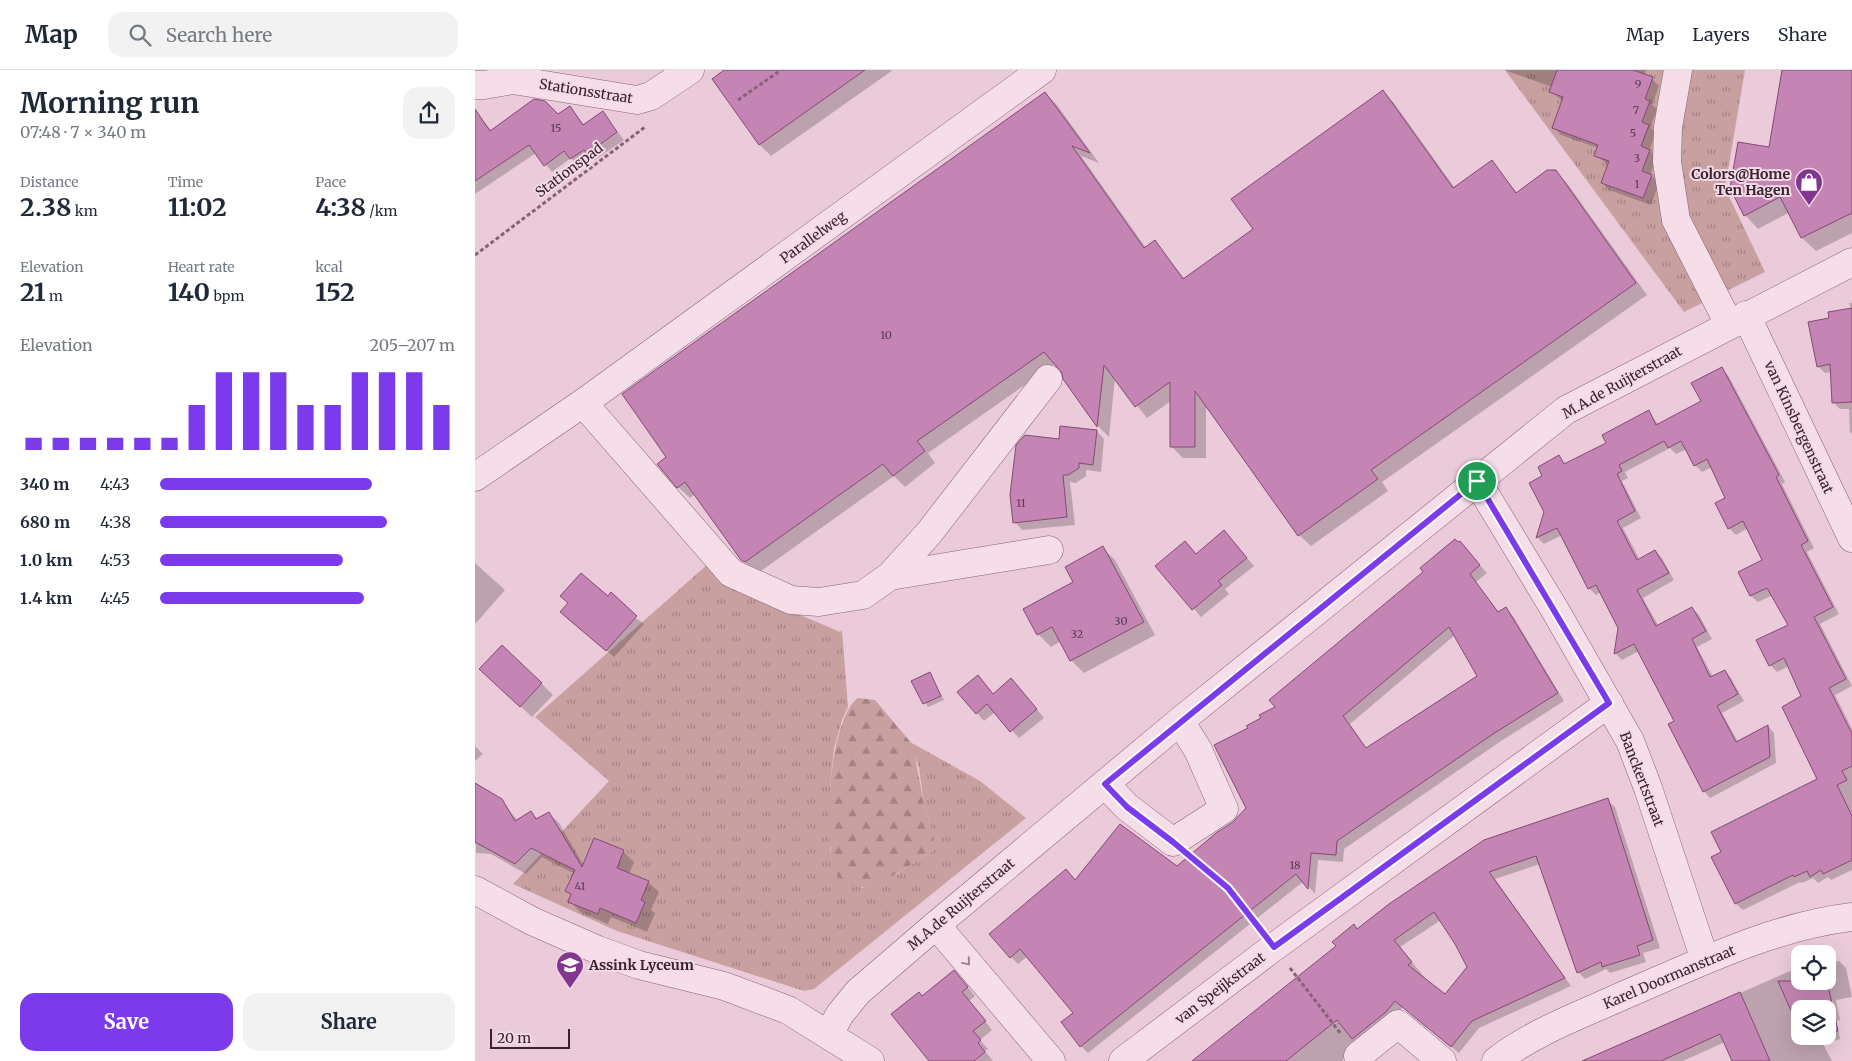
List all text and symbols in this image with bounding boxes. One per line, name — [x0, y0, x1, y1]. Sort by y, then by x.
search box — [108, 12, 458, 57]
text: Map — [25, 19, 78, 50]
icon: search — [126, 21, 154, 49]
text: Search here — [166, 23, 272, 47]
text: Map — [1626, 23, 1664, 46]
text: Layers — [1692, 23, 1750, 46]
text: Share — [1778, 23, 1827, 46]
street label: Stationsstraat — [538, 75, 635, 107]
house number: 9 — [1635, 77, 1642, 91]
text: Morning run — [20, 85, 199, 121]
button: share — [403, 87, 455, 139]
house number: 7 — [1633, 103, 1639, 117]
house number: 15 — [550, 121, 562, 135]
text: 07:48 · 7 × 340 m — [20, 122, 146, 142]
house number: 5 — [1630, 126, 1636, 140]
street label: Stationspad — [532, 138, 607, 201]
house number: 3 — [1634, 151, 1640, 165]
place label: Colors@Home Ten Hagen — [1691, 165, 1790, 199]
shop icon: Colors@Home Ten Hagen — [1794, 167, 1824, 206]
text: Distance — [20, 173, 79, 191]
text: Time — [168, 173, 203, 191]
text: Pace — [315, 173, 346, 191]
house number: 1 — [1635, 177, 1640, 191]
text: 2.38 — [20, 191, 71, 223]
text: 11:02 — [168, 191, 227, 223]
text: 4:38 — [315, 191, 366, 223]
text: km — [71, 202, 98, 220]
text: /km — [366, 202, 397, 220]
street label: Parallelweg — [776, 207, 850, 267]
text: Elevation — [20, 258, 84, 276]
text: Heart rate — [168, 258, 235, 276]
text: kcal — [315, 258, 343, 276]
text: 21 — [20, 276, 46, 308]
text: 140 — [168, 276, 210, 308]
text: 152 — [315, 276, 355, 308]
text: m — [46, 287, 63, 305]
text: bpm — [210, 287, 244, 305]
house number: 10 — [880, 328, 892, 342]
text: Elevation — [20, 335, 93, 355]
text: 205–207 m — [370, 335, 455, 355]
street label: M.A.de Ruijterstraat — [1559, 341, 1685, 422]
street label: van Kinsbergenstraat — [1760, 357, 1838, 497]
pin — [1456, 460, 1498, 502]
icon: arrive — [1463, 467, 1491, 495]
text: 340 m — [20, 474, 69, 494]
text: 4:43 — [100, 474, 130, 494]
house number: 11 — [1016, 496, 1026, 510]
text: 680 m — [20, 512, 70, 532]
text: 4:38 — [100, 512, 131, 532]
text: 1.0 km — [20, 550, 73, 570]
text: 4:53 — [100, 550, 130, 570]
text: 1.4 km — [20, 588, 72, 608]
text: 4:45 — [100, 588, 130, 608]
house number: 30 — [1114, 614, 1128, 628]
house number: 32 — [1071, 627, 1083, 641]
street label: Banckertstraat — [1616, 729, 1669, 829]
street label: M.A.de Ruijterstraat — [904, 854, 1019, 954]
house number: 18 — [1289, 858, 1301, 872]
house number: 41 — [575, 879, 585, 893]
street label: Karel Doormanstraat — [1600, 941, 1738, 1013]
map controls — [1791, 945, 1836, 1045]
button: locate — [1791, 945, 1836, 990]
street label: van Speijkstraat — [1170, 948, 1269, 1028]
school or university icon: Assink Lyceum — [555, 950, 585, 989]
place label: Assink Lyceum — [588, 956, 694, 974]
one-way arrow — [962, 957, 971, 966]
button: Save — [20, 993, 233, 1051]
button: Share — [243, 993, 455, 1051]
button: layers — [1791, 1000, 1836, 1045]
scale bar — [490, 1026, 570, 1049]
text: 20 m — [497, 1029, 531, 1047]

